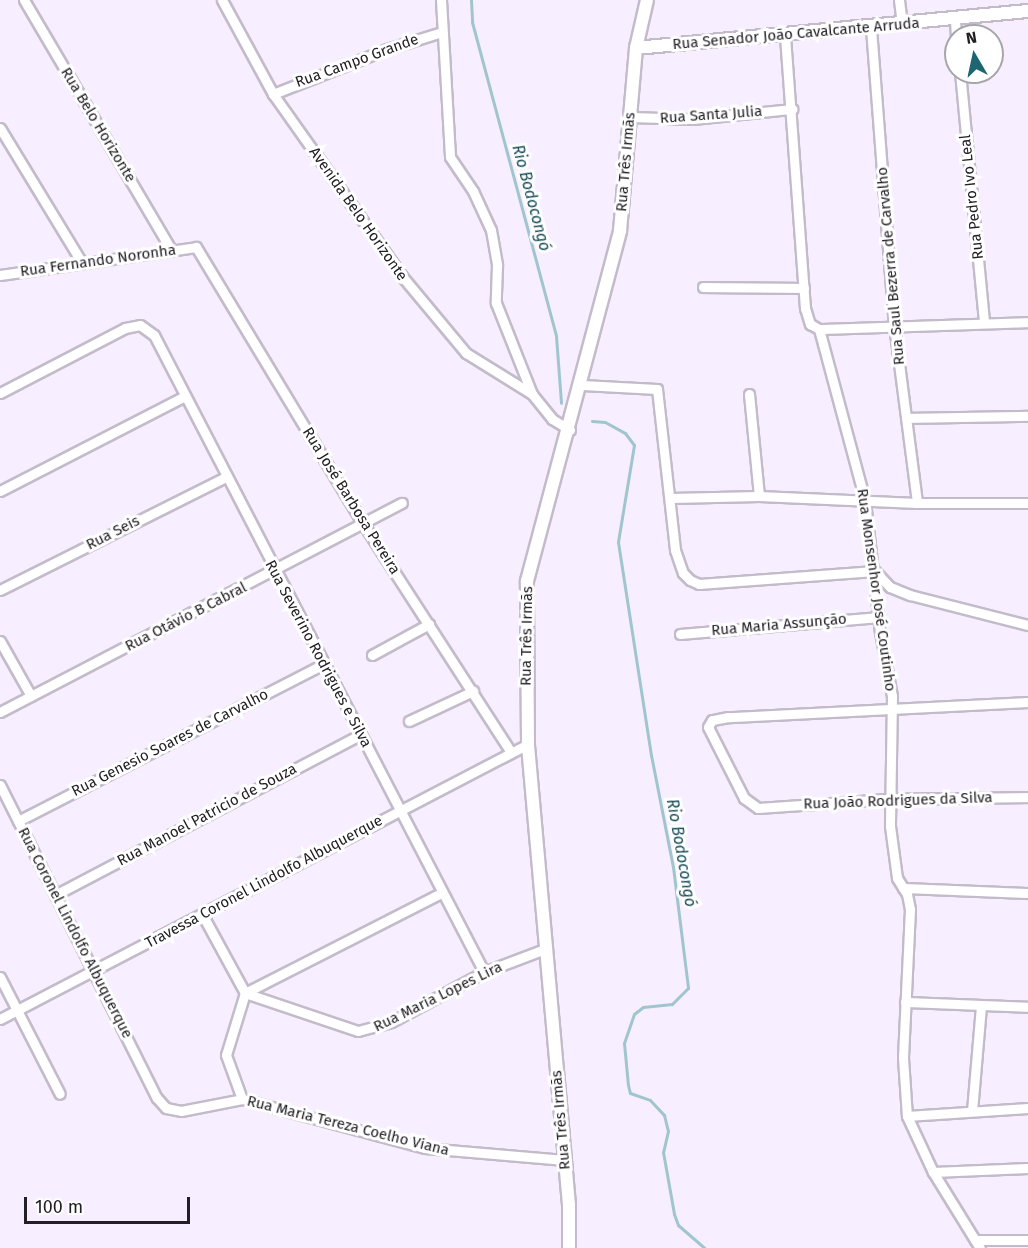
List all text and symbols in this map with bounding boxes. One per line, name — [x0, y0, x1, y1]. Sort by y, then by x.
street label: Rua Senador João Cavalcante Arruda — [672, 14, 920, 54]
north arrow — [944, 24, 1004, 84]
text: N — [965, 27, 978, 48]
street label: Rua Campo Grande — [293, 30, 421, 92]
street label: Rua Belo Horizonte — [57, 64, 139, 186]
street label: Rua Santa Julia — [659, 102, 763, 128]
street label: Rua Três Irmãs — [613, 111, 639, 213]
street label: Rua Pedro Ivo Leal — [956, 134, 988, 260]
water label: Rio Bodocongó — [508, 143, 554, 253]
street label: Avenida Belo Horizonte — [305, 144, 411, 284]
street label: Rua Saul Bezerra de Carvalho — [873, 166, 909, 366]
street label: Rua Fernando Noronha — [19, 241, 177, 281]
street label: Rua José Barbosa Pereira — [298, 424, 404, 578]
street label: Rua Monsenhor José Coutinho — [853, 487, 899, 693]
street label: Rua Seis — [83, 512, 143, 554]
street label: Rua Severino Rodrigues e Silva — [261, 557, 375, 751]
street label: Rua Otávio B Cabral — [122, 579, 250, 655]
street label: Rua Três Irmãs — [517, 586, 537, 686]
street label: Rua Maria Assunção — [711, 610, 847, 640]
street label: Rua Genesio Soares de Carvalho — [69, 685, 271, 801]
street label: Rua Manoel Patricio de Souza — [114, 760, 300, 870]
street label: Rua João Rodrigues da Silva — [803, 789, 993, 813]
water label: Rio Bodocongó — [662, 798, 700, 908]
street label: Travessa Coronel Lindolfo Albuquerque — [142, 812, 386, 952]
street label: Rua Coronel Lindolfo Albuquerque — [14, 825, 136, 1041]
street label: Rua Maria Lopes Lira — [371, 958, 505, 1036]
street label: Rua Três Irmãs — [548, 1069, 574, 1171]
street label: Rua Maria Tereza Coelho Viana — [245, 1092, 451, 1160]
scale bar — [27, 1185, 194, 1223]
text: 100 m — [35, 1196, 83, 1218]

